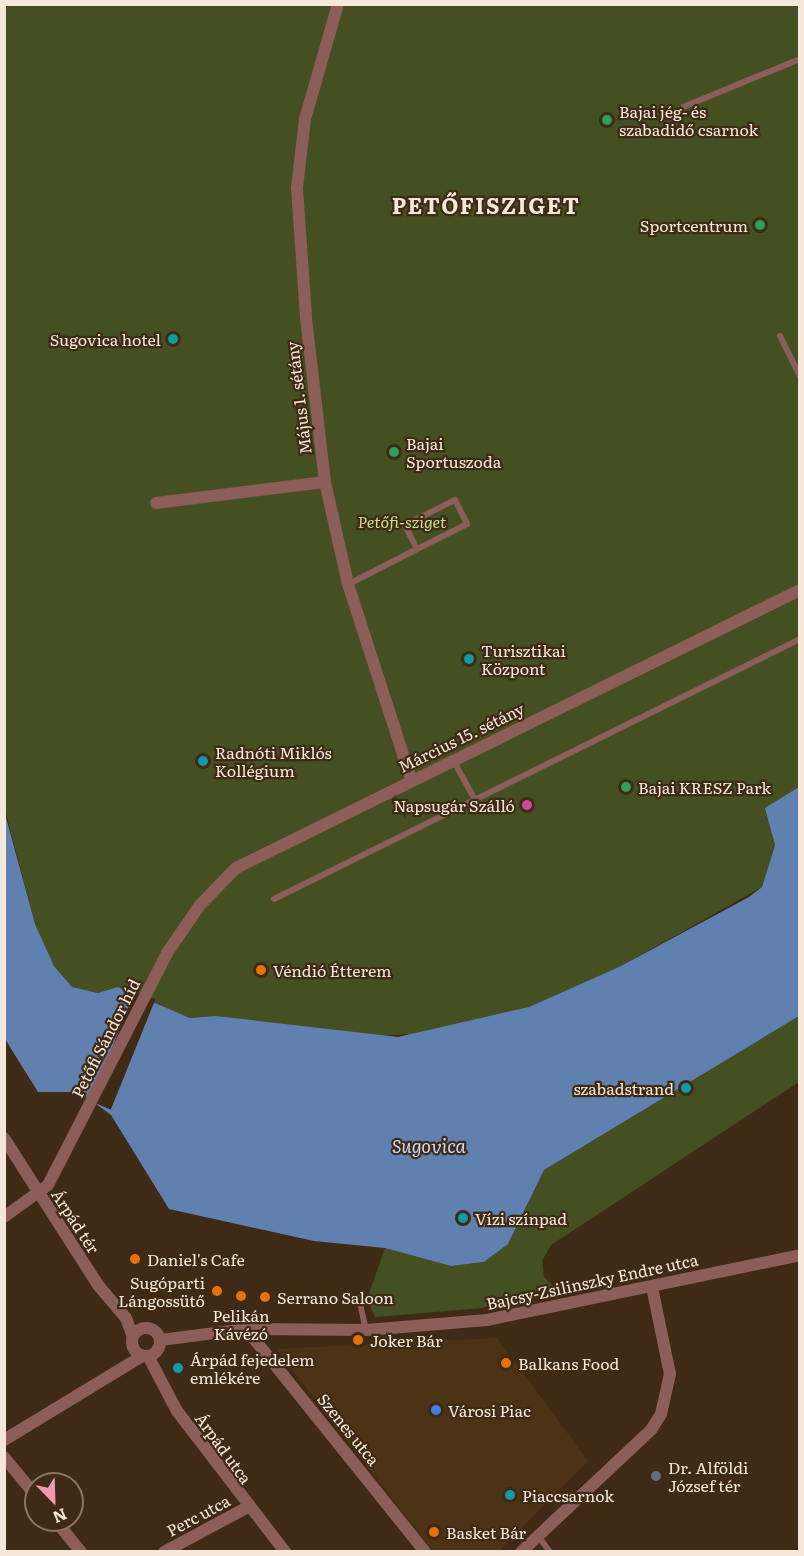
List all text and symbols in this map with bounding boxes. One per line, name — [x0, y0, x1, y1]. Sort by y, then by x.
place label: Bajai jég- és szabadidő csarnok — [619, 101, 758, 139]
marker: Bajai jég- és szabadidő csarnok — [600, 113, 614, 127]
district label: PETŐFISZIGET — [392, 192, 580, 218]
place label: Sportcentrum — [640, 215, 748, 235]
marker: Sportcentrum — [753, 218, 767, 232]
place label: Sugovica hotel — [50, 329, 161, 349]
marker: Sugovica hotel — [166, 332, 180, 346]
street label: Május 1. sétány — [282, 341, 314, 455]
place label: Bajai Sportuszoda — [406, 433, 501, 471]
marker: Bajai Sportuszoda — [387, 445, 401, 459]
park label: Petőfi-sziget — [358, 511, 446, 531]
place label: Turisztikai Központ — [481, 640, 566, 678]
marker: Turisztikai Központ — [462, 652, 476, 666]
street label: Március 15. sétány — [395, 698, 527, 776]
place label: Radnóti Miklós Kollégium — [215, 742, 332, 780]
marker: Radnóti Miklós Kollégium — [196, 754, 210, 768]
place label: Bajai KRESZ Park — [638, 777, 771, 797]
marker: Bajai KRESZ Park — [619, 780, 633, 794]
place label: Napsugár Szálló — [393, 795, 515, 815]
marker: Napsugár Szálló — [520, 798, 534, 812]
place label: Véndió Étterem — [273, 960, 392, 980]
marker: Véndió Étterem — [254, 963, 268, 977]
street label: Petőfi Sándor híd — [67, 975, 143, 1101]
place label: szabadstrand — [573, 1078, 674, 1098]
marker: szabadstrand — [679, 1081, 693, 1095]
water label: Sugovica — [392, 1135, 466, 1157]
street label: Árpád tér — [48, 1185, 104, 1257]
place label: Vízi színpad — [475, 1208, 567, 1228]
marker: Vízi színpad — [456, 1211, 470, 1225]
place label: Daniel's Cafe — [147, 1249, 245, 1269]
street label: Bajcsy-Zsilinszky Endre utca — [484, 1249, 700, 1313]
marker: Daniel's Cafe — [128, 1252, 142, 1266]
place label: Sugóparti Lángossütő — [118, 1272, 205, 1310]
marker: Sugóparti Lángossütő — [210, 1284, 224, 1298]
place label: Serrano Saloon — [277, 1287, 394, 1307]
marker: Pelikán Kávézó — [234, 1289, 248, 1303]
marker: Serrano Saloon — [258, 1290, 272, 1304]
place label: Pelikán Kávézó — [212, 1305, 270, 1343]
place label: Joker Bár — [370, 1330, 442, 1350]
marker: Joker Bár — [351, 1333, 365, 1347]
place label: Árpád fejedelem emlékére — [190, 1349, 315, 1387]
place label: Balkans Food — [518, 1353, 619, 1373]
marker: Balkans Food — [499, 1356, 513, 1370]
marker: Árpád fejedelem emlékére — [171, 1361, 185, 1375]
street label: Szenes utca — [314, 1389, 384, 1469]
place label: Városi Piac — [448, 1400, 531, 1420]
marker: Városi Piac — [429, 1403, 443, 1417]
street label: Árpád utca — [192, 1409, 256, 1487]
place label: Dr. Alföldi József tér — [668, 1457, 748, 1495]
marker: Dr. Alföldi József tér — [649, 1469, 663, 1483]
north arrow — [24, 1472, 84, 1532]
place label: Piaccsarnok — [522, 1485, 614, 1505]
marker: Piaccsarnok — [503, 1488, 517, 1502]
street label: Perc utca — [163, 1490, 233, 1540]
text: N — [49, 1503, 71, 1530]
place label: Basket Bár — [446, 1522, 526, 1542]
marker: Basket Bár — [427, 1525, 441, 1539]

